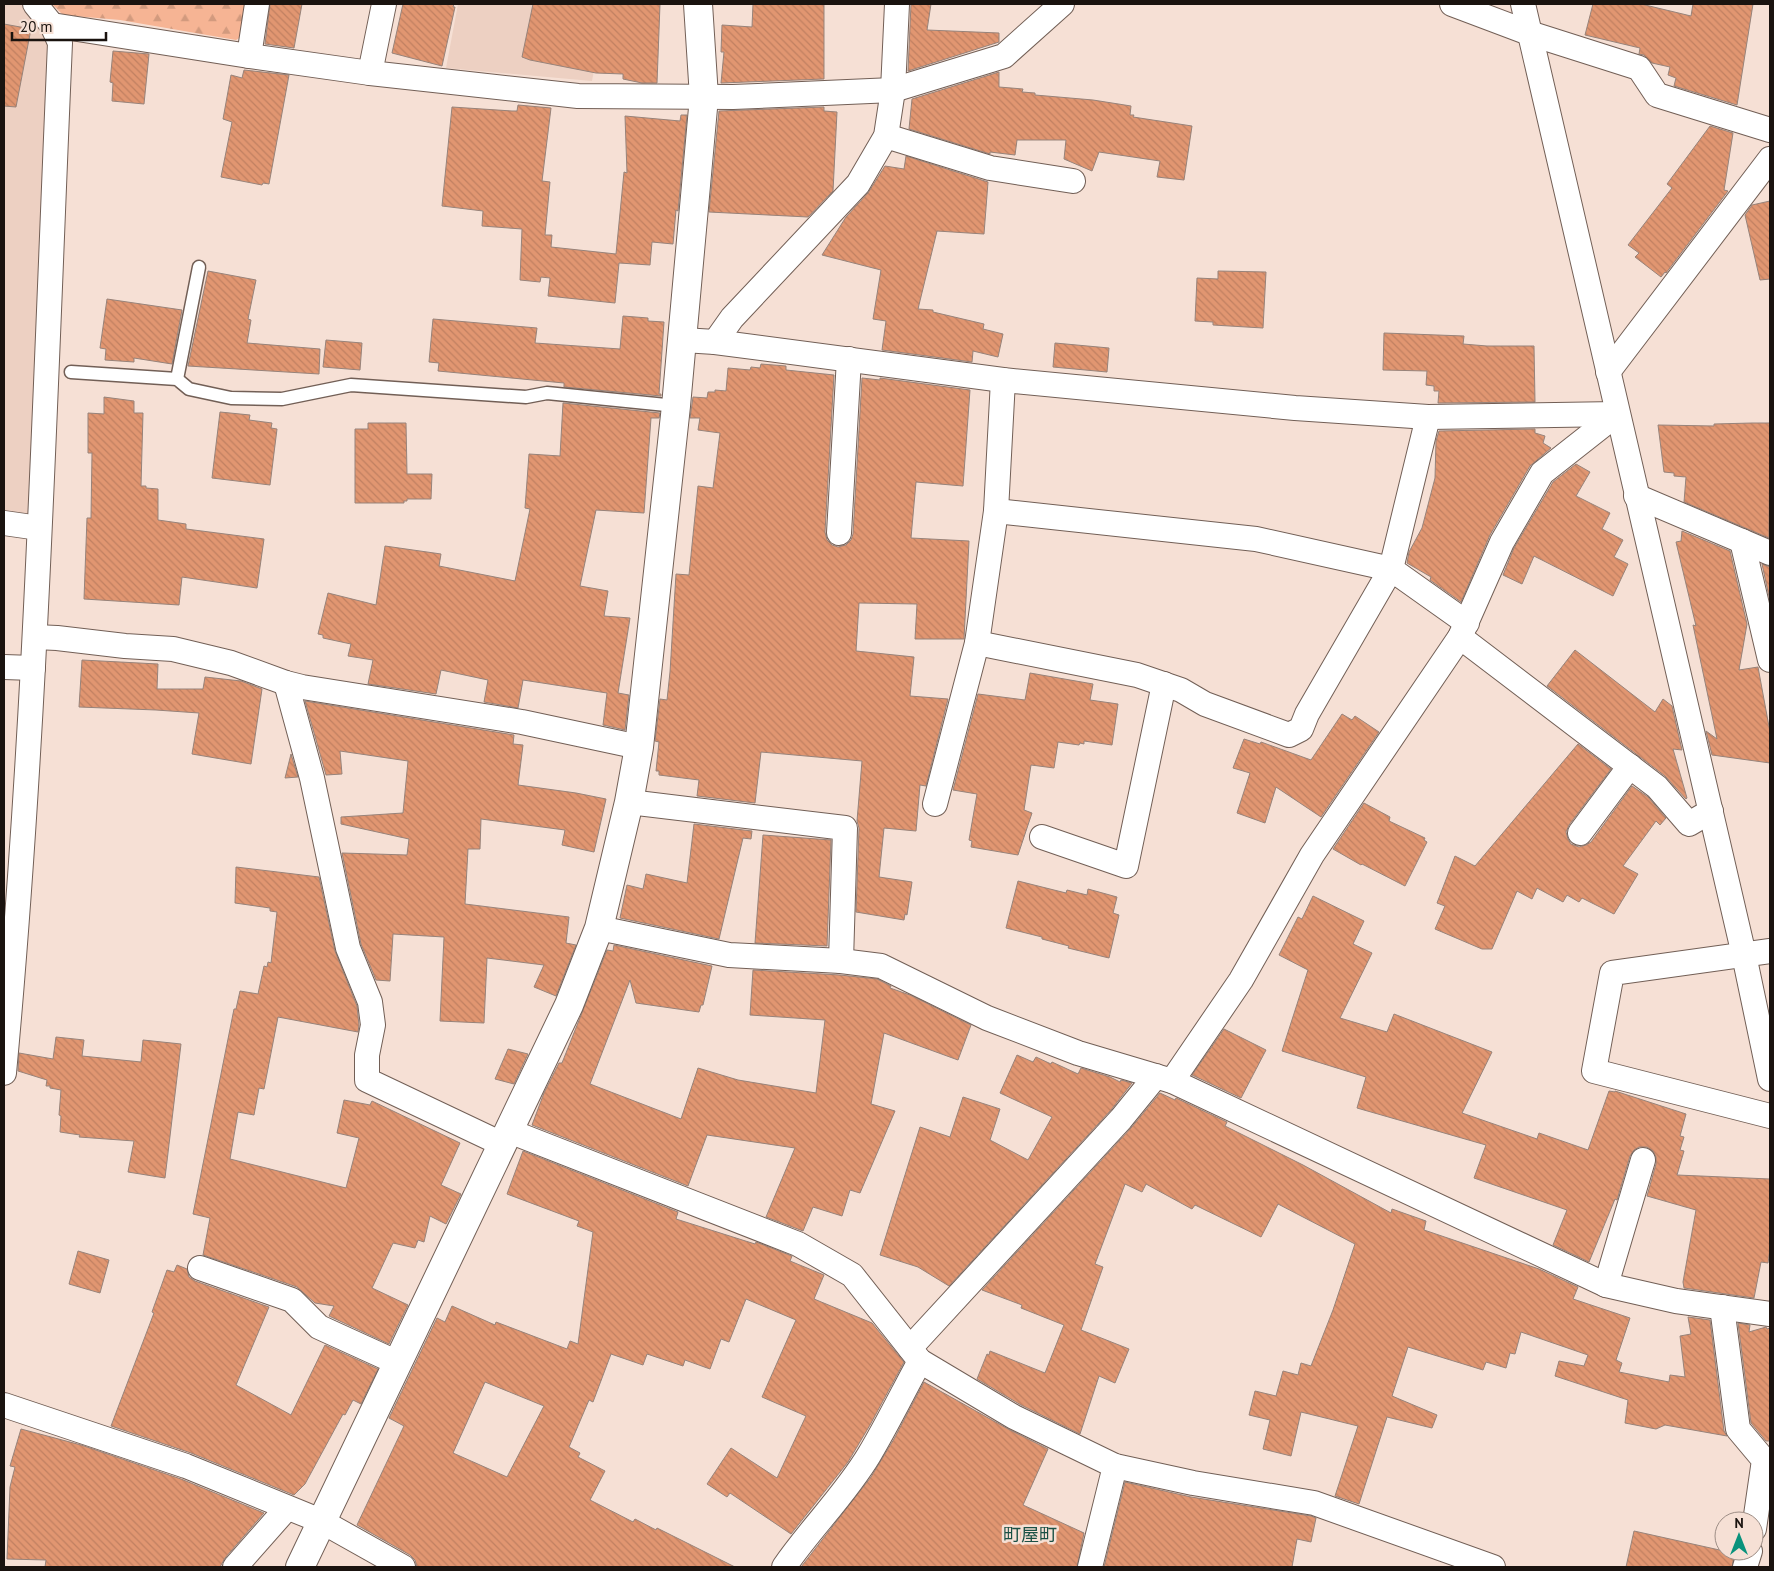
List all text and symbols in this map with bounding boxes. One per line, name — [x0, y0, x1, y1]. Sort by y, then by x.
scale bar — [12, 10, 106, 42]
text: 20 m — [20, 17, 53, 36]
north arrow — [1714, 1511, 1764, 1561]
text: N — [1734, 1514, 1744, 1532]
district label: 町屋町 — [1003, 1523, 1057, 1546]

